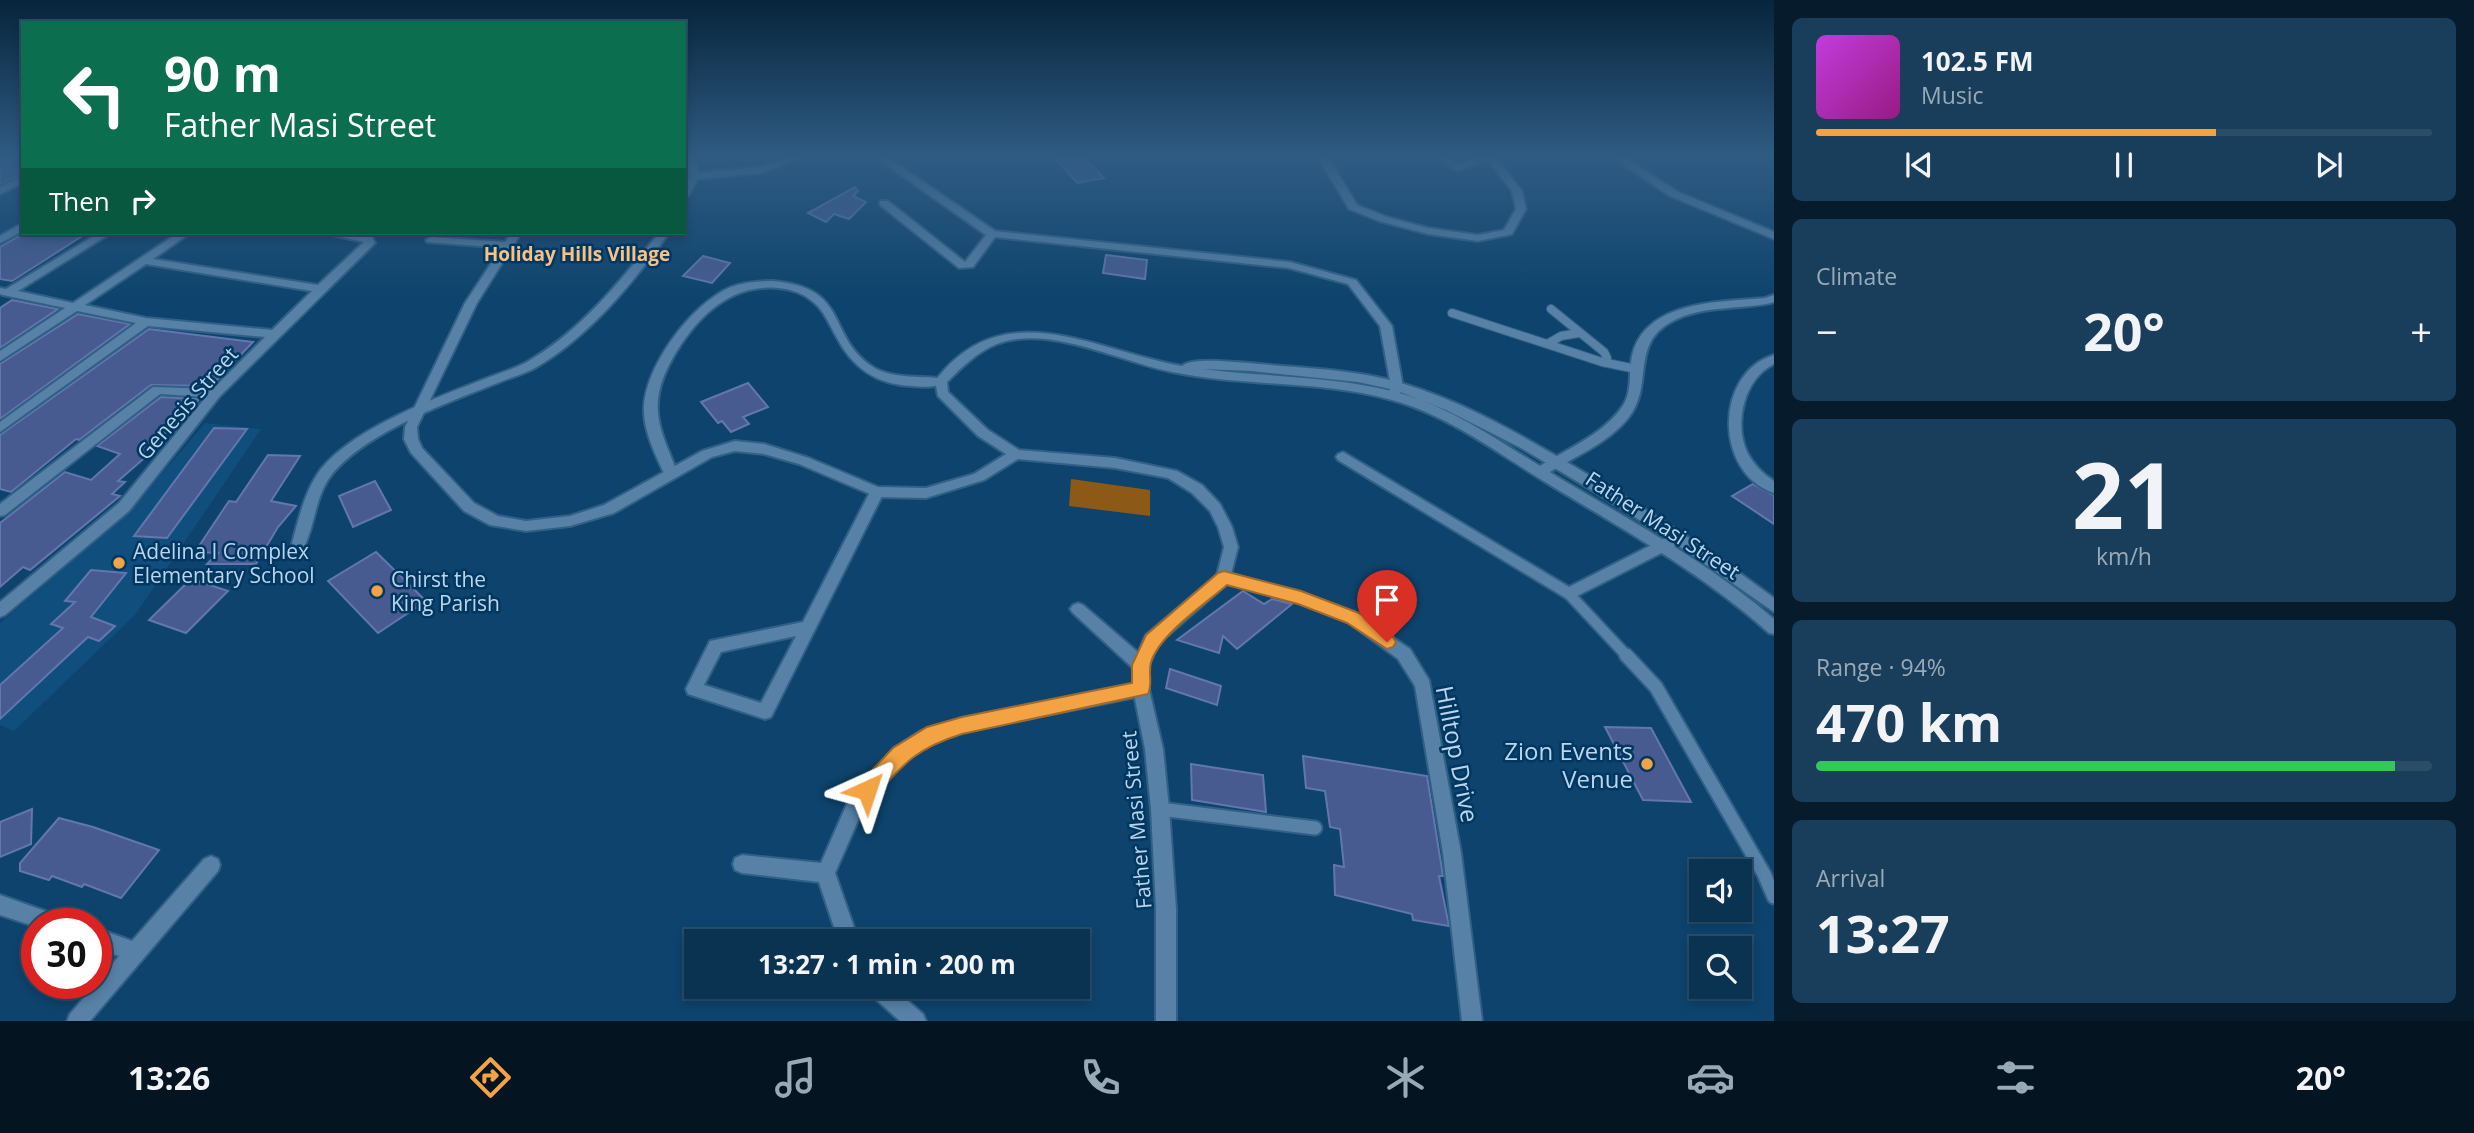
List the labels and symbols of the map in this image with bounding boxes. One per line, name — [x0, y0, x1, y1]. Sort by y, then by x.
district label: Holiday Hills Village — [484, 241, 670, 267]
street label: Genesis Street — [130, 341, 244, 465]
street label: Father Masi Street — [1580, 465, 1746, 585]
place label: Adelina I Complex Elementary School — [133, 537, 315, 589]
marker: Adelina I Complex Elementary School — [111, 555, 127, 571]
place label: Chirst the King Parish — [391, 565, 500, 617]
pin — [1357, 570, 1417, 642]
marker: Chirst the King Parish — [369, 583, 385, 599]
street label: Hilltop Drive — [1429, 683, 1487, 825]
street label: Father Masi Street — [1114, 730, 1158, 910]
place label: Zion Events Venue — [1504, 734, 1633, 795]
position arrow — [830, 753, 904, 827]
marker: Zion Events Venue — [1639, 756, 1655, 772]
speed limit sign: 30 — [21, 908, 112, 999]

